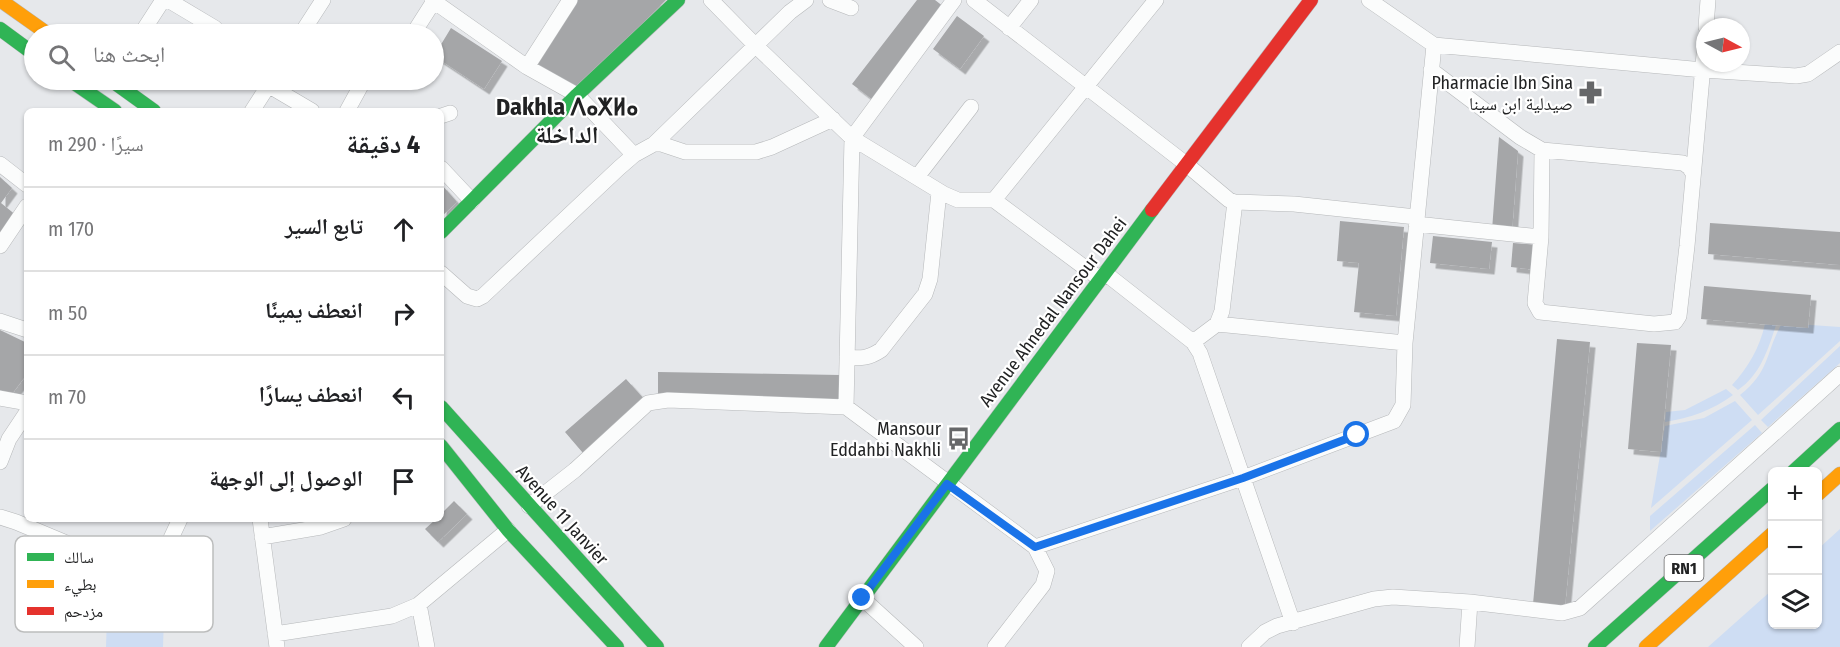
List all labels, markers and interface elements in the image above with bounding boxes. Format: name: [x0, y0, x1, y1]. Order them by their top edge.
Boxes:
north arrow: [1696, 18, 1750, 72]
search box: [24, 24, 444, 90]
icon: search: [45, 41, 78, 74]
text: ابحث هنا: [93, 41, 165, 68]
place label: Pharmacie Ibn Sina صيدلية ابن سينا: [1432, 72, 1573, 115]
pharmacy icon: Pharmacie Ibn Sina صيدلية ابن سينا: [1578, 80, 1604, 106]
district label: Dakhla ⴷⴰⵅⵍⴰ الداخلة: [496, 93, 638, 149]
text: 4 دقيقة: [347, 129, 420, 160]
text: سيرًا · 290 m: [48, 132, 144, 156]
text: تابع السير: [285, 213, 363, 240]
icon: ahead: [387, 213, 420, 246]
street label: Avenue Ahnedal Nansour Dahei: [975, 213, 1131, 411]
text: 170 m: [48, 217, 94, 241]
text: انعطف يمينًا: [265, 297, 363, 324]
icon: right: [387, 297, 420, 330]
text: 50 m: [48, 301, 88, 325]
text: انعطف يسارًا: [259, 381, 363, 408]
icon: left: [387, 381, 420, 414]
text: 70 m: [48, 385, 86, 409]
place label: Mansour Eddahbi Nakhli: [830, 418, 942, 461]
route start: [1343, 421, 1369, 447]
bus stop icon: Mansour Eddahbi Nakhli: [946, 426, 972, 452]
street label: Avenue 11 Janvier: [511, 460, 613, 570]
text: الوصول إلى الوجهة: [209, 465, 363, 492]
icon: arrive: [387, 465, 420, 498]
map controls: [1768, 467, 1822, 629]
button: +: [1768, 467, 1822, 521]
button: −: [1768, 521, 1822, 575]
legend: [15, 536, 213, 632]
text: سالك: [64, 548, 94, 567]
road number: RN1: [1664, 555, 1704, 581]
text: بطيء: [64, 575, 96, 597]
button: layers: [1768, 575, 1822, 629]
route end: [848, 584, 874, 610]
text: مزدحم: [64, 602, 103, 622]

